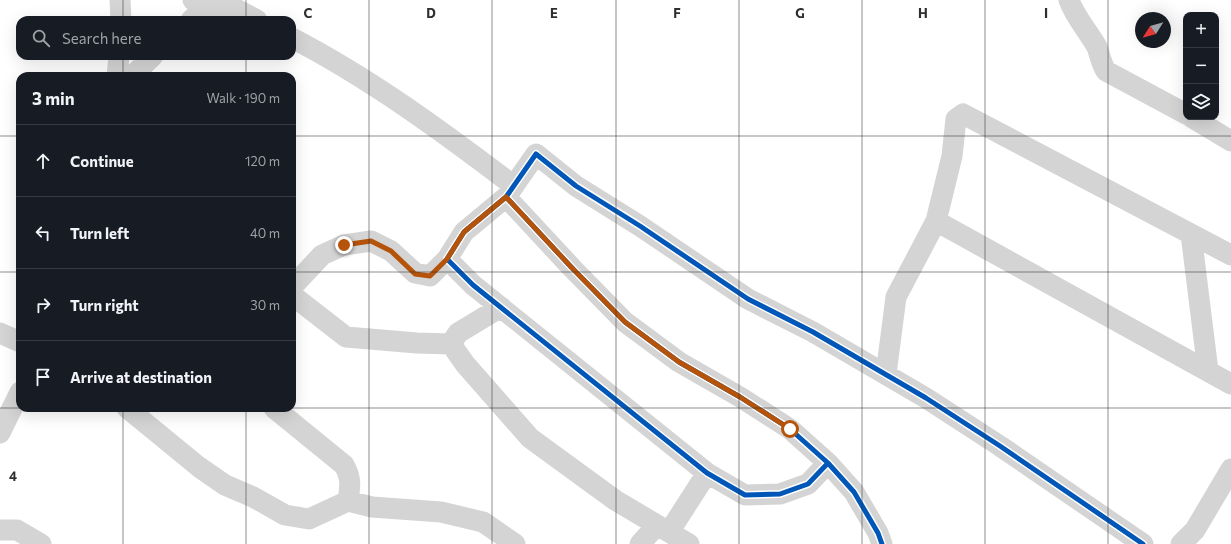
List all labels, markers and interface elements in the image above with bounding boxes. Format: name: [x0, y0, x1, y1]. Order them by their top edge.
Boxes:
text: C: [304, 5, 313, 21]
text: D: [426, 5, 436, 21]
text: E: [550, 5, 558, 21]
text: F: [673, 5, 681, 21]
text: G: [795, 5, 805, 21]
text: H: [918, 5, 928, 21]
text: I: [1044, 5, 1048, 21]
north arrow: [1135, 12, 1171, 48]
map controls: [1183, 12, 1219, 120]
button: +: [1183, 12, 1219, 48]
search box: [16, 16, 296, 60]
icon: search: [30, 27, 52, 49]
text: Search here: [62, 29, 141, 47]
button: −: [1183, 48, 1219, 84]
button: layers: [1183, 84, 1219, 120]
text: 3 min: [32, 88, 75, 109]
text: Walk · 190 m: [206, 90, 280, 106]
icon: ahead: [32, 150, 54, 172]
text: Continue: [70, 152, 134, 170]
text: 120 m: [245, 153, 280, 169]
icon: left: [32, 222, 54, 244]
text: Turn left: [70, 224, 129, 242]
text: 40 m: [250, 225, 280, 241]
route end: [335, 236, 353, 254]
icon: right: [32, 294, 54, 316]
text: Turn right: [70, 296, 139, 314]
text: 30 m: [250, 297, 280, 313]
icon: arrive: [32, 366, 54, 388]
text: Arrive at destination: [70, 368, 212, 386]
route start: [781, 420, 799, 438]
text: 4: [9, 468, 17, 484]

